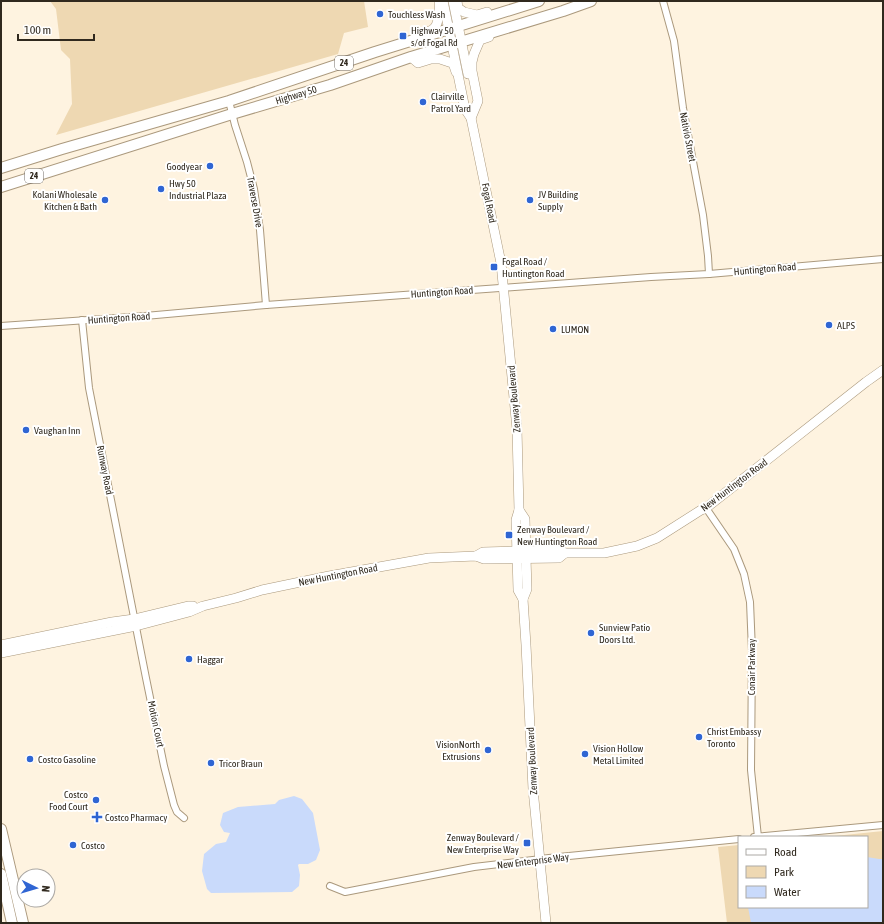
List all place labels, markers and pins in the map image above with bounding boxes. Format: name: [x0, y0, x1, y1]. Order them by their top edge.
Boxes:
marker: Touchless Wash: [375, 9, 385, 19]
place label: Touchless Wash: [388, 9, 446, 20]
place label: Highway 50 s/of Fogal Rd: [411, 25, 458, 48]
marker: Highway 50 s/of Fogal Rd: [398, 31, 408, 41]
place label: Clairville Patrol Yard: [431, 91, 471, 114]
marker: Clairville Patrol Yard: [418, 97, 428, 107]
place label: Goodyear: [166, 161, 203, 172]
marker: Goodyear: [205, 161, 215, 171]
place label: Hwy 50 Industrial Plaza: [169, 178, 227, 201]
marker: Hwy 50 Industrial Plaza: [156, 184, 166, 194]
place label: Kolani Wholesale Kitchen & Bath: [33, 189, 97, 212]
place label: JV Building Supply: [538, 189, 579, 212]
marker: Kolani Wholesale Kitchen & Bath: [100, 195, 110, 205]
marker: JV Building Supply: [525, 195, 535, 205]
place label: Fogal Road / Huntington Road: [502, 256, 565, 279]
marker: Fogal Road / Huntington Road: [489, 262, 499, 272]
marker: ALPS: [824, 320, 834, 330]
place label: ALPS: [837, 320, 855, 331]
marker: LUMON: [548, 324, 558, 334]
place label: LUMON: [561, 324, 589, 335]
marker: Vaughan Inn: [21, 425, 31, 435]
place label: Vaughan Inn: [34, 425, 80, 436]
place label: Zenway Boulevard / New Huntington Road: [517, 524, 598, 547]
marker: Zenway Boulevard / New Huntington Road: [504, 530, 514, 540]
place label: Sunview Patio Doors Ltd.: [599, 622, 651, 645]
marker: Sunview Patio Doors Ltd.: [586, 628, 596, 638]
marker: Haggar: [184, 654, 194, 664]
place label: Haggar: [197, 654, 224, 665]
place label: Christ Embassy Toronto: [707, 726, 761, 749]
marker: Christ Embassy Toronto: [694, 732, 704, 742]
place label: VisionNorth Extrusions: [436, 739, 480, 762]
place label: Vision Hollow Metal Limited: [593, 743, 644, 766]
marker: VisionNorth Extrusions: [483, 745, 493, 755]
marker: Vision Hollow Metal Limited: [580, 749, 590, 759]
marker: Costco Gasoline: [25, 754, 35, 764]
place label: Costco Gasoline: [38, 754, 96, 765]
marker: Tricor Braun: [206, 758, 216, 768]
place label: Tricor Braun: [219, 758, 263, 769]
place label: Costco Food Court: [49, 789, 88, 812]
marker: Costco Food Court: [91, 795, 101, 805]
marker: Costco Pharmacy: [92, 812, 102, 822]
place label: Costco Pharmacy: [105, 812, 167, 823]
place label: Zenway Boulevard / New Enterprise Way: [447, 832, 520, 855]
marker: Zenway Boulevard / New Enterprise Way: [522, 838, 532, 848]
marker: Costco: [68, 840, 78, 850]
place label: Costco: [81, 840, 105, 851]

